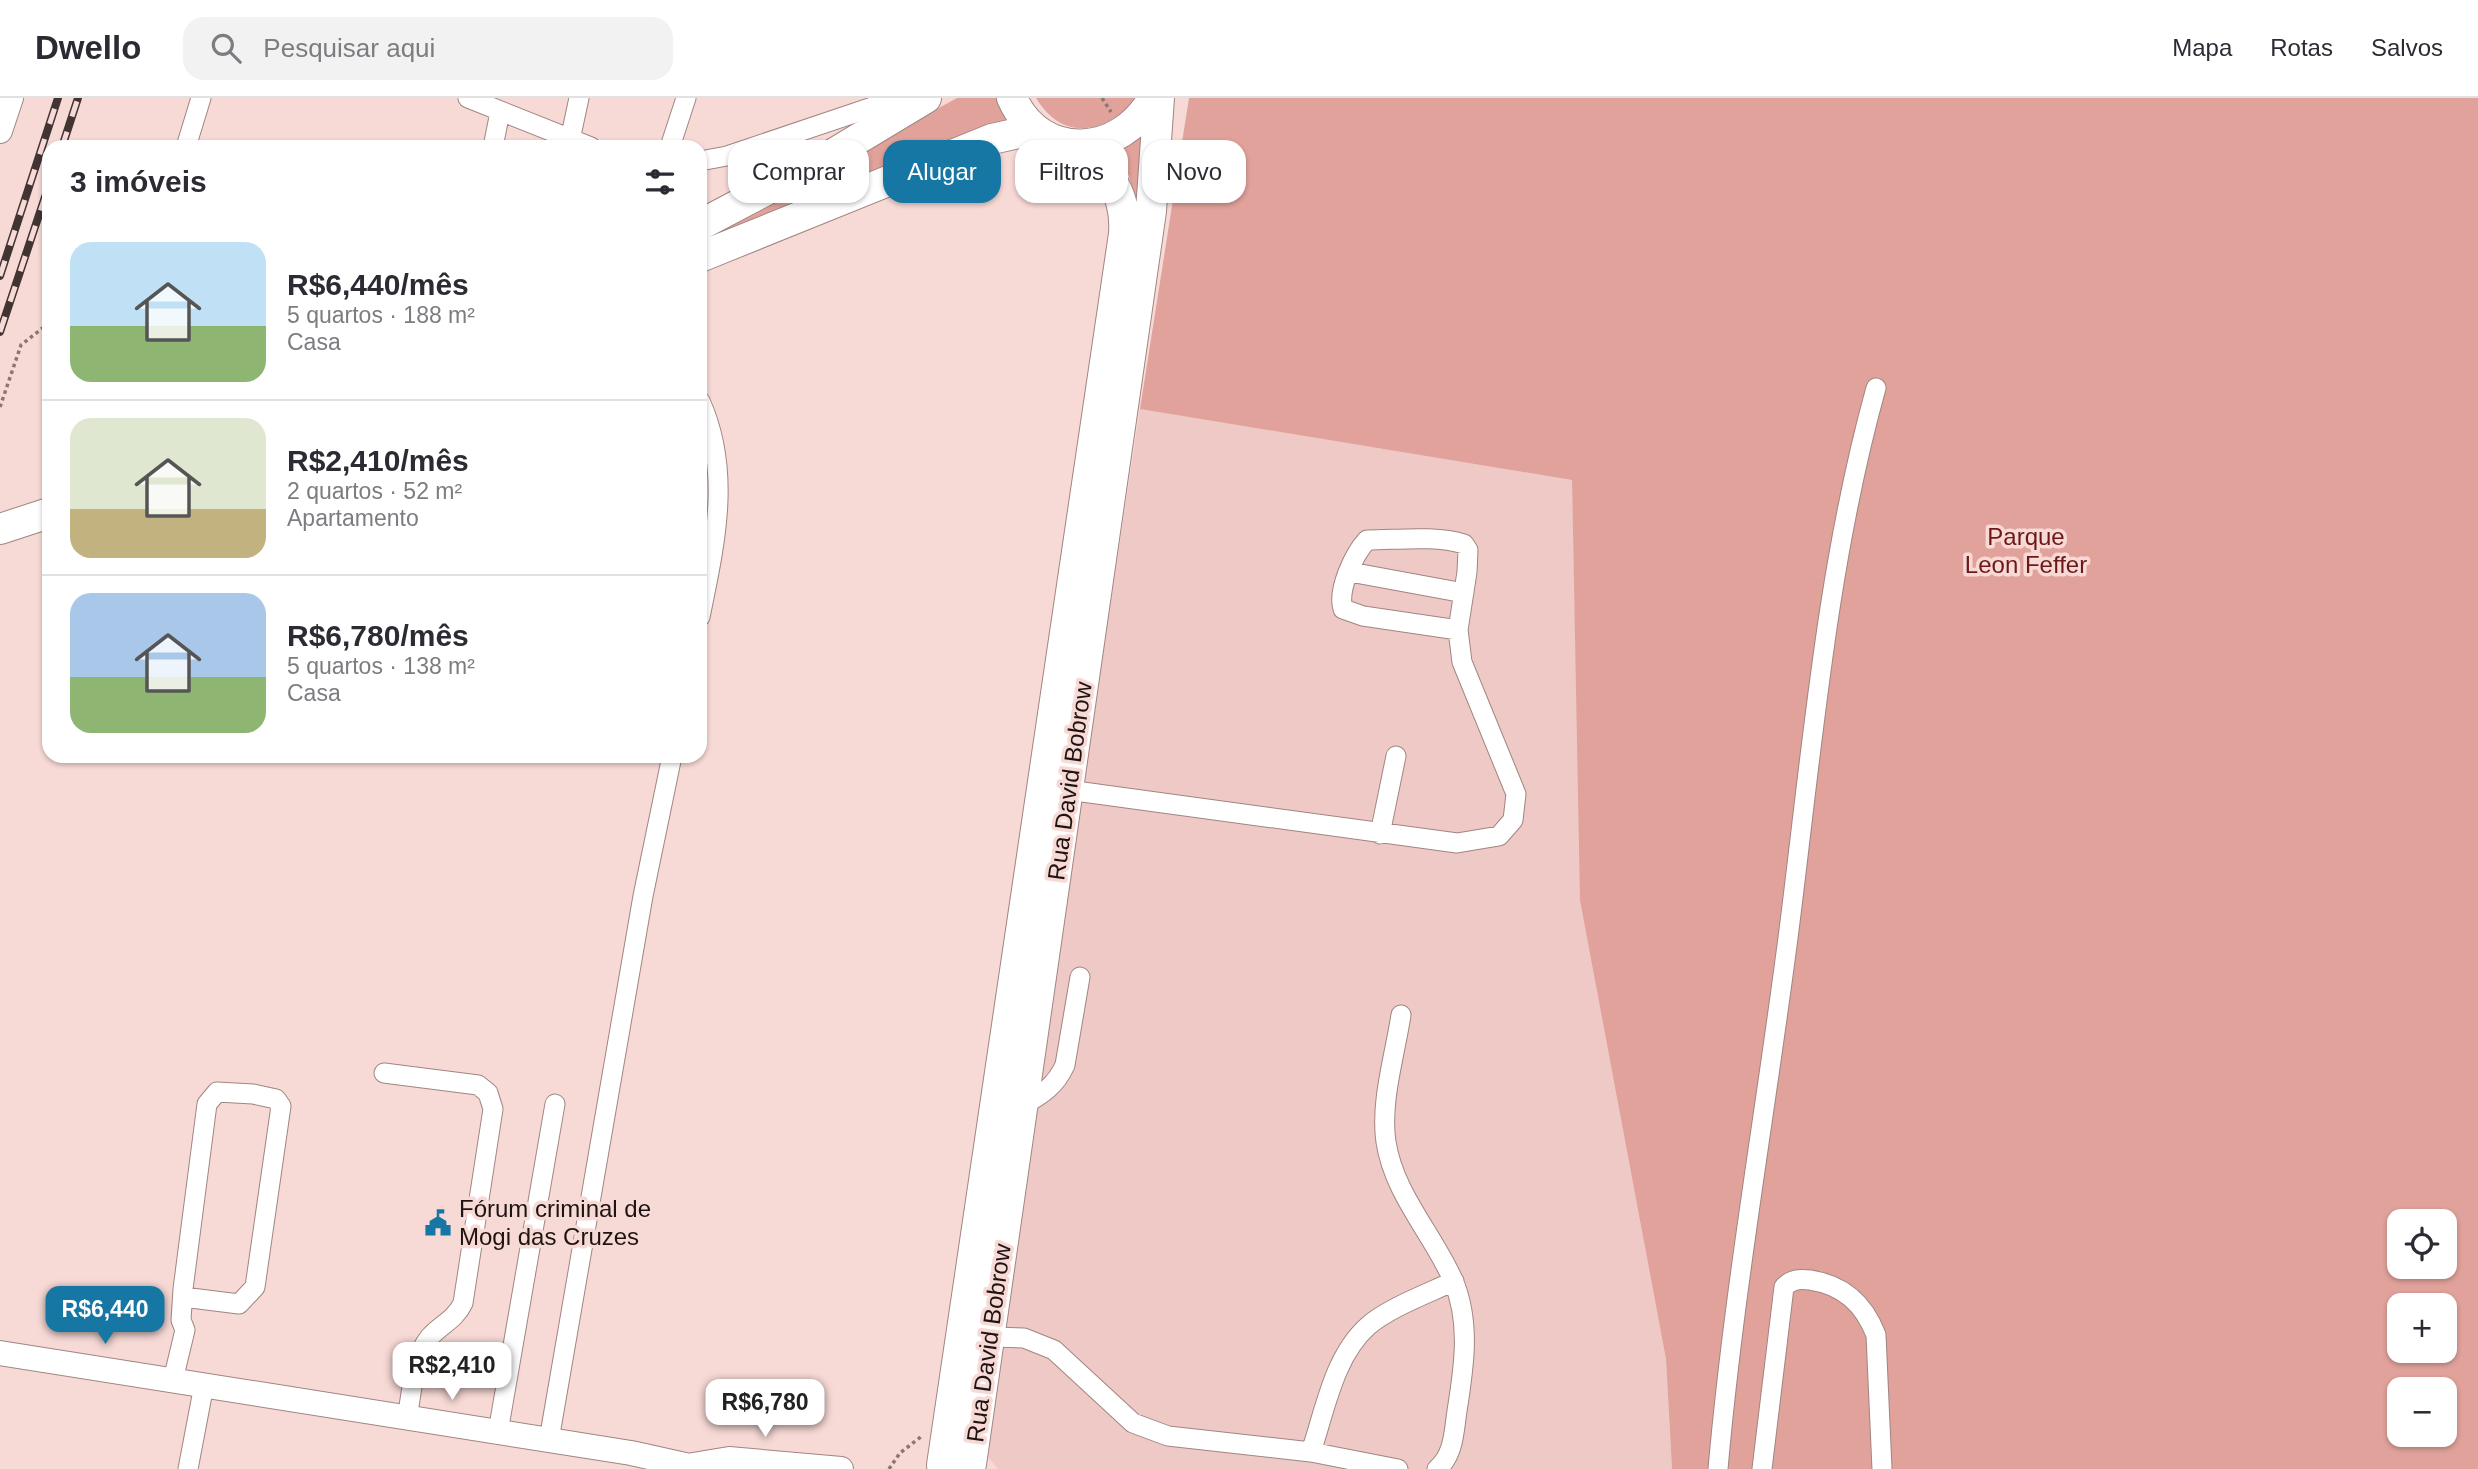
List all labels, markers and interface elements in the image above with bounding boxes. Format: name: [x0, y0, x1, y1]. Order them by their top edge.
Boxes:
search box: [183, 17, 673, 80]
text: Dwello: [35, 29, 141, 66]
icon: search: [207, 29, 245, 67]
text: Pesquisar aqui: [263, 33, 435, 63]
text: Mapa: [2172, 34, 2232, 61]
text: Rotas: [2270, 34, 2333, 61]
text: Salvos: [2371, 34, 2443, 61]
chip: Comprar: [728, 140, 869, 203]
chip: Alugar: [883, 140, 1001, 203]
chip: Filtros: [1015, 140, 1128, 203]
chip: Novo: [1142, 140, 1246, 203]
icon: filters: [641, 163, 679, 201]
text: 3 imóveis: [70, 165, 207, 198]
text: R$6,440/mês: [287, 268, 469, 301]
icon: home: [126, 270, 210, 354]
text: 5 quartos · 188 m²: [287, 302, 475, 328]
text: Casa: [287, 329, 341, 355]
text: R$2,410/mês: [287, 444, 469, 477]
icon: home: [126, 446, 210, 530]
text: 2 quartos · 52 m²: [287, 478, 462, 504]
text: Apartamento: [287, 505, 419, 531]
park label: Parque Leon Feffer: [1965, 523, 2087, 578]
text: R$6,780/mês: [287, 619, 469, 652]
icon: home: [126, 621, 210, 705]
text: 5 quartos · 138 m²: [287, 653, 475, 679]
street label: Rua David Bobrow: [1042, 679, 1097, 882]
text: Casa: [287, 680, 341, 706]
place label: Fórum criminal de Mogi das Cruzes: [459, 1195, 651, 1250]
public building icon: Fórum criminal de Mogi das Cruzes: [423, 1208, 453, 1238]
map controls: [2387, 1209, 2457, 1447]
button: locate: [2387, 1209, 2457, 1279]
street label: Rua David Bobrow: [961, 1241, 1016, 1444]
pin: R$6,440: [40, 1286, 170, 1346]
button: +: [2387, 1293, 2457, 1363]
text: R$6,440: [62, 1296, 148, 1322]
pin: R$2,410: [387, 1342, 517, 1402]
text: R$2,410: [409, 1352, 495, 1378]
button: −: [2387, 1377, 2457, 1447]
pin: R$6,780: [700, 1380, 830, 1439]
text: R$6,780: [722, 1389, 808, 1415]

